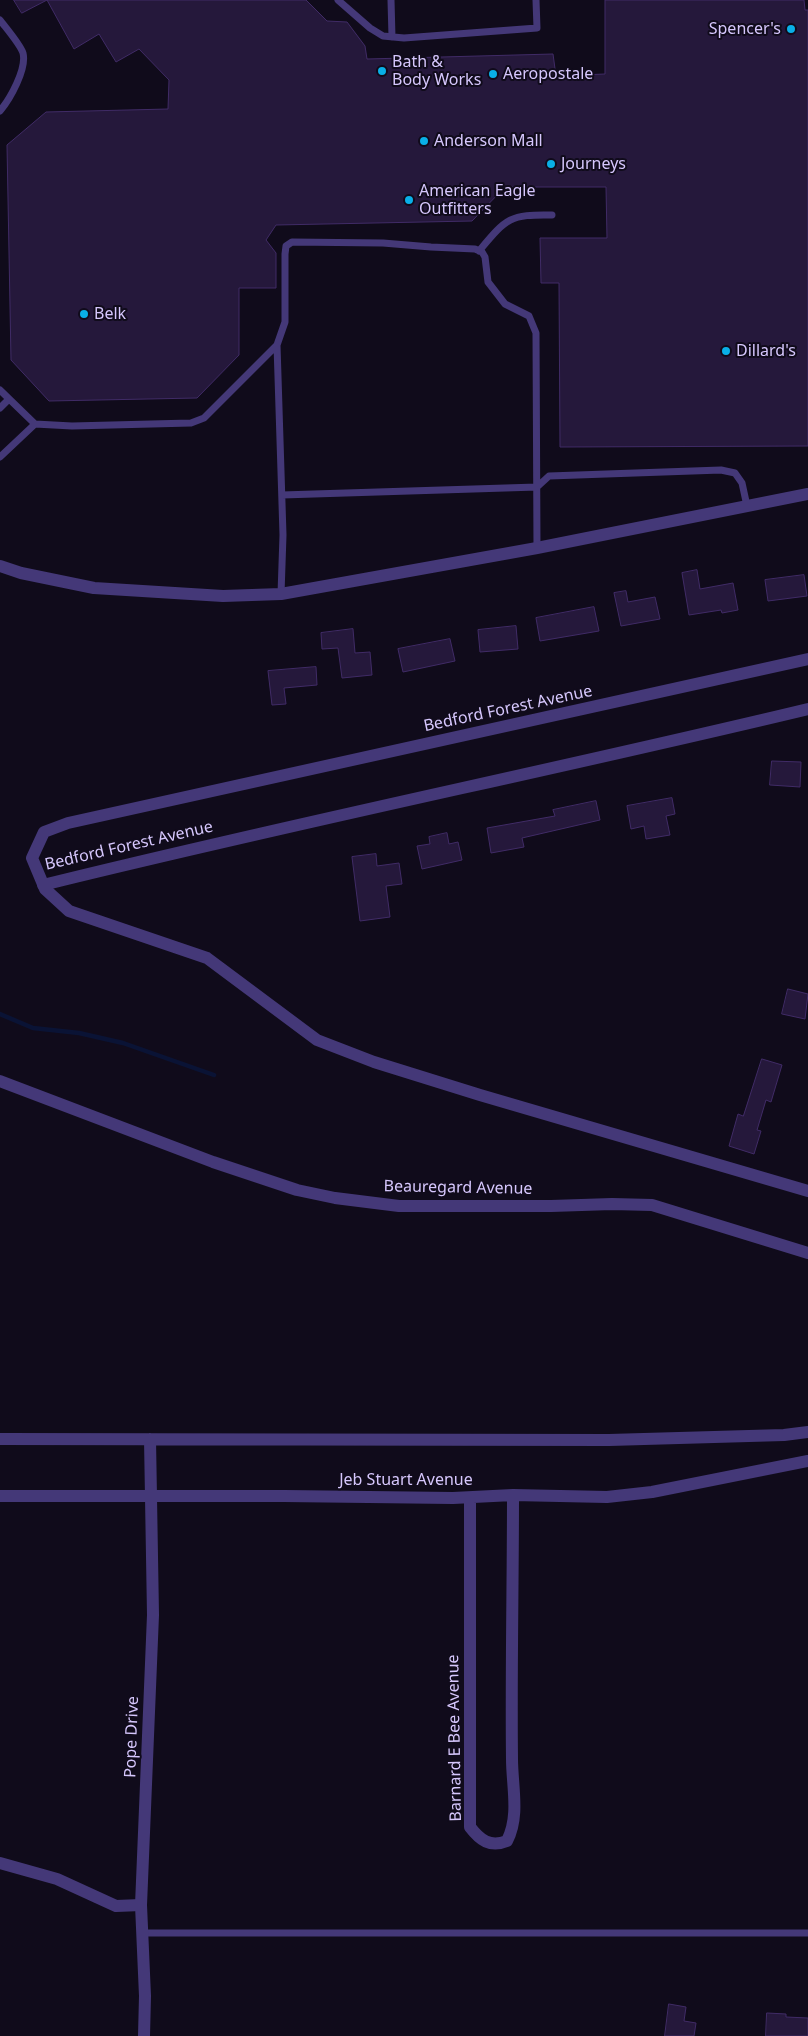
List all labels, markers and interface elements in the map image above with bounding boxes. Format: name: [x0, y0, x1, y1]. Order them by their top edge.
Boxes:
place label: Spencer's: [709, 19, 781, 39]
marker: Spencer's: [785, 23, 797, 35]
place label: Bath & Body Works: [392, 52, 481, 90]
place label: Aeropostale: [503, 64, 593, 84]
marker: Bath & Body Works: [376, 65, 388, 77]
marker: Aeropostale: [487, 68, 499, 80]
place label: Anderson Mall: [434, 131, 543, 151]
marker: Anderson Mall: [418, 135, 430, 147]
place label: Journeys: [561, 154, 626, 174]
marker: Journeys: [545, 158, 557, 170]
place label: American Eagle Outfitters: [419, 181, 536, 219]
marker: American Eagle Outfitters: [403, 194, 415, 206]
place label: Belk: [94, 304, 126, 324]
marker: Belk: [78, 308, 90, 320]
place label: Dillard's: [736, 341, 796, 361]
marker: Dillard's: [720, 345, 732, 357]
street label: Bedford Forest Avenue: [422, 682, 594, 736]
street label: Bedford Forest Avenue: [43, 817, 215, 875]
street label: Beauregard Avenue: [383, 1177, 533, 1199]
street label: Jeb Stuart Avenue: [339, 1470, 473, 1490]
street label: Barnard E Bee Avenue: [444, 1654, 466, 1822]
street label: Pope Drive: [121, 1696, 143, 1778]

